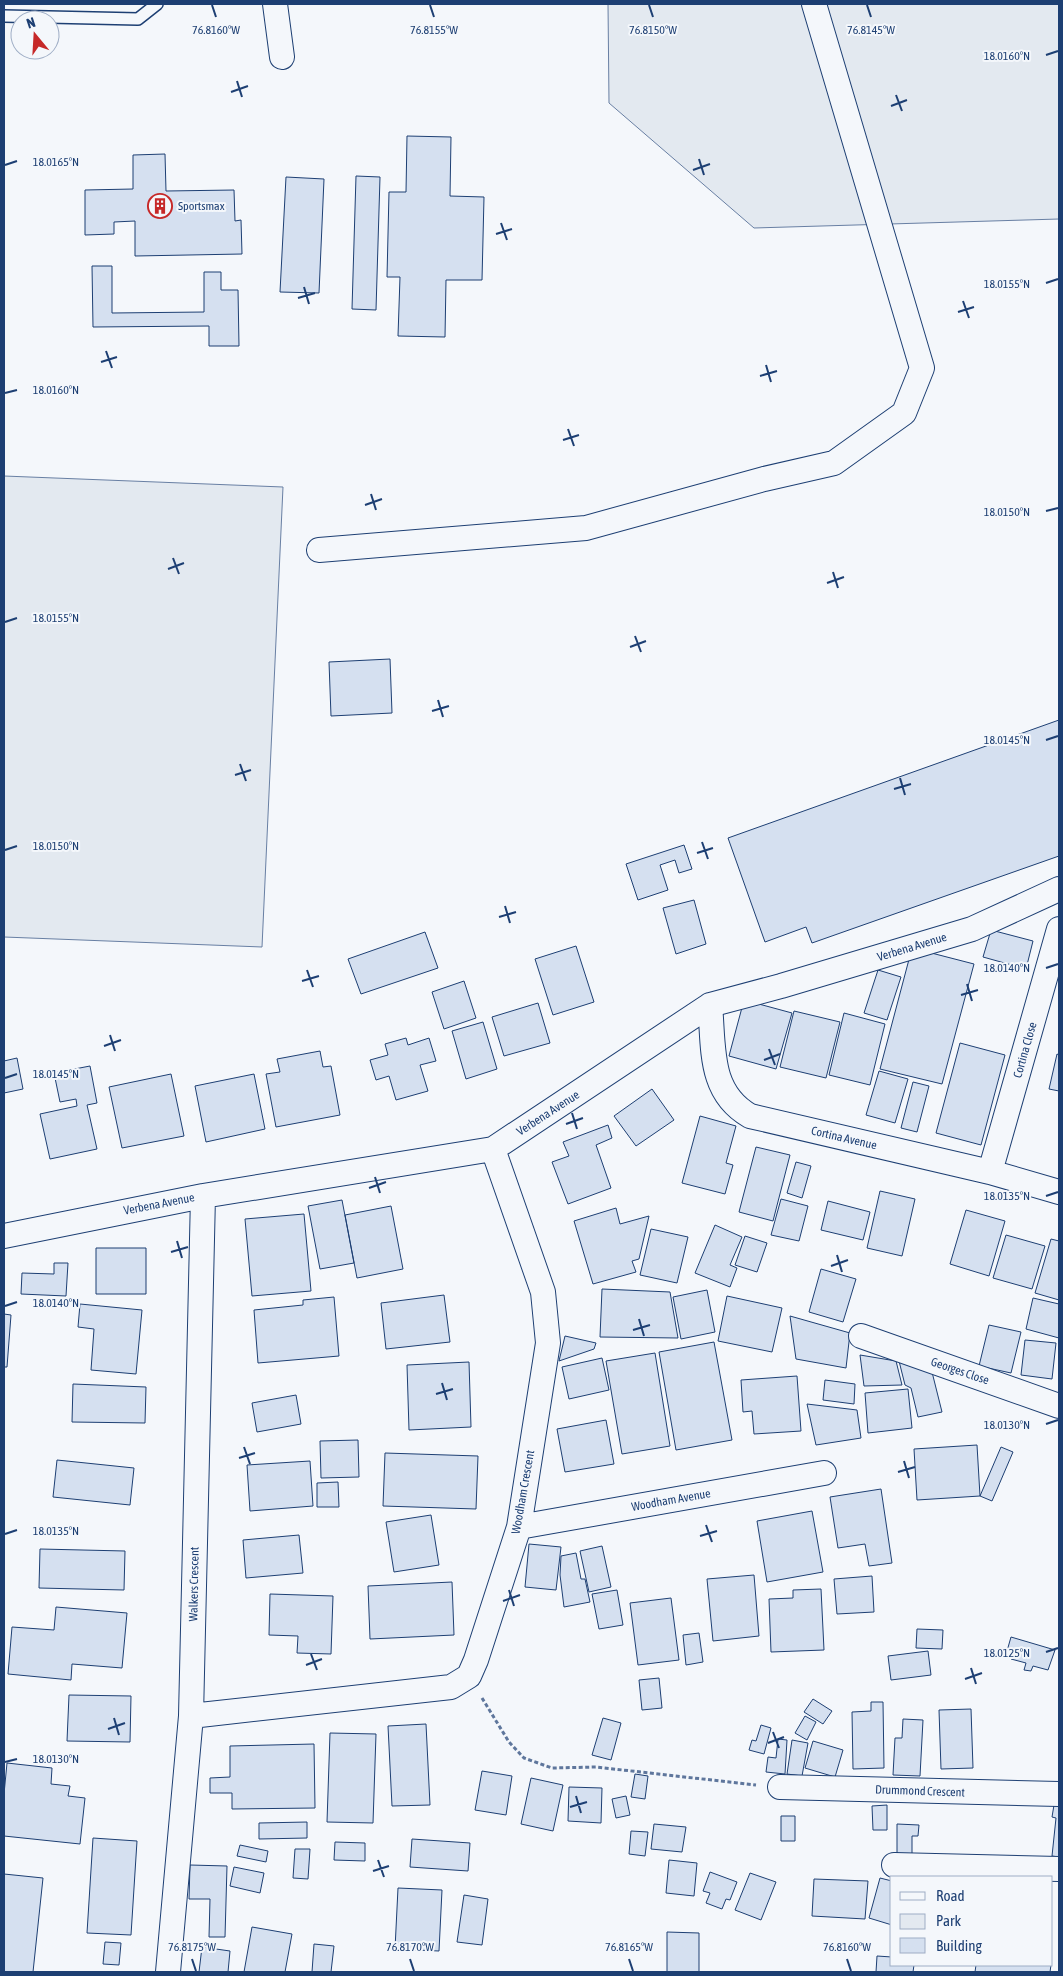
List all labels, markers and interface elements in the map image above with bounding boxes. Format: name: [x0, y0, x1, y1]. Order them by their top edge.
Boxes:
north arrow: [10, 10, 60, 60]
text: N: [25, 14, 37, 32]
text: 76.8160°W: [192, 23, 240, 37]
text: 76.8155°W: [410, 23, 458, 37]
text: 76.8150°W: [629, 23, 677, 37]
text: 76.8145°W: [847, 23, 895, 37]
text: 18.0160°N: [984, 49, 1030, 63]
text: 18.0165°N: [33, 155, 79, 169]
building icon: Sportsmax: [147, 193, 173, 219]
place label: Sportsmax: [178, 199, 225, 213]
text: 18.0155°N: [984, 277, 1030, 291]
text: 18.0160°N: [33, 383, 79, 397]
text: 18.0150°N: [984, 505, 1030, 519]
text: 18.0155°N: [33, 611, 79, 625]
text: 18.0145°N: [984, 733, 1030, 747]
text: 18.0150°N: [33, 839, 79, 853]
street label: Verbena Avenue: [876, 930, 948, 964]
text: 18.0140°N: [984, 961, 1030, 975]
street label: Cortina Close: [1010, 1020, 1040, 1080]
text: 18.0145°N: [33, 1067, 79, 1081]
street label: Verbena Avenue: [514, 1088, 582, 1138]
street label: Cortina Avenue: [810, 1124, 878, 1152]
text: 18.0135°N: [984, 1189, 1030, 1203]
street label: Verbena Avenue: [122, 1190, 196, 1218]
text: 18.0140°N: [33, 1296, 79, 1310]
street label: Georges Close: [929, 1355, 991, 1387]
text: 18.0130°N: [984, 1418, 1030, 1432]
street label: Woodham Crescent: [509, 1449, 537, 1535]
street label: Woodham Avenue: [630, 1486, 712, 1514]
text: 18.0135°N: [33, 1524, 79, 1538]
street label: Walkers Crescent: [186, 1546, 202, 1622]
text: 18.0125°N: [984, 1646, 1030, 1660]
text: 18.0130°N: [33, 1752, 79, 1766]
street label: Drummond Crescent: [875, 1782, 966, 1800]
legend: [890, 1876, 1053, 1966]
text: Road: [936, 1887, 965, 1904]
text: Park: [936, 1912, 961, 1929]
text: Building: [936, 1937, 982, 1954]
text: 76.8175°W: [168, 1940, 216, 1954]
text: 76.8170°W: [386, 1940, 434, 1954]
text: 76.8165°W: [605, 1940, 653, 1954]
text: 76.8160°W: [823, 1940, 871, 1954]

